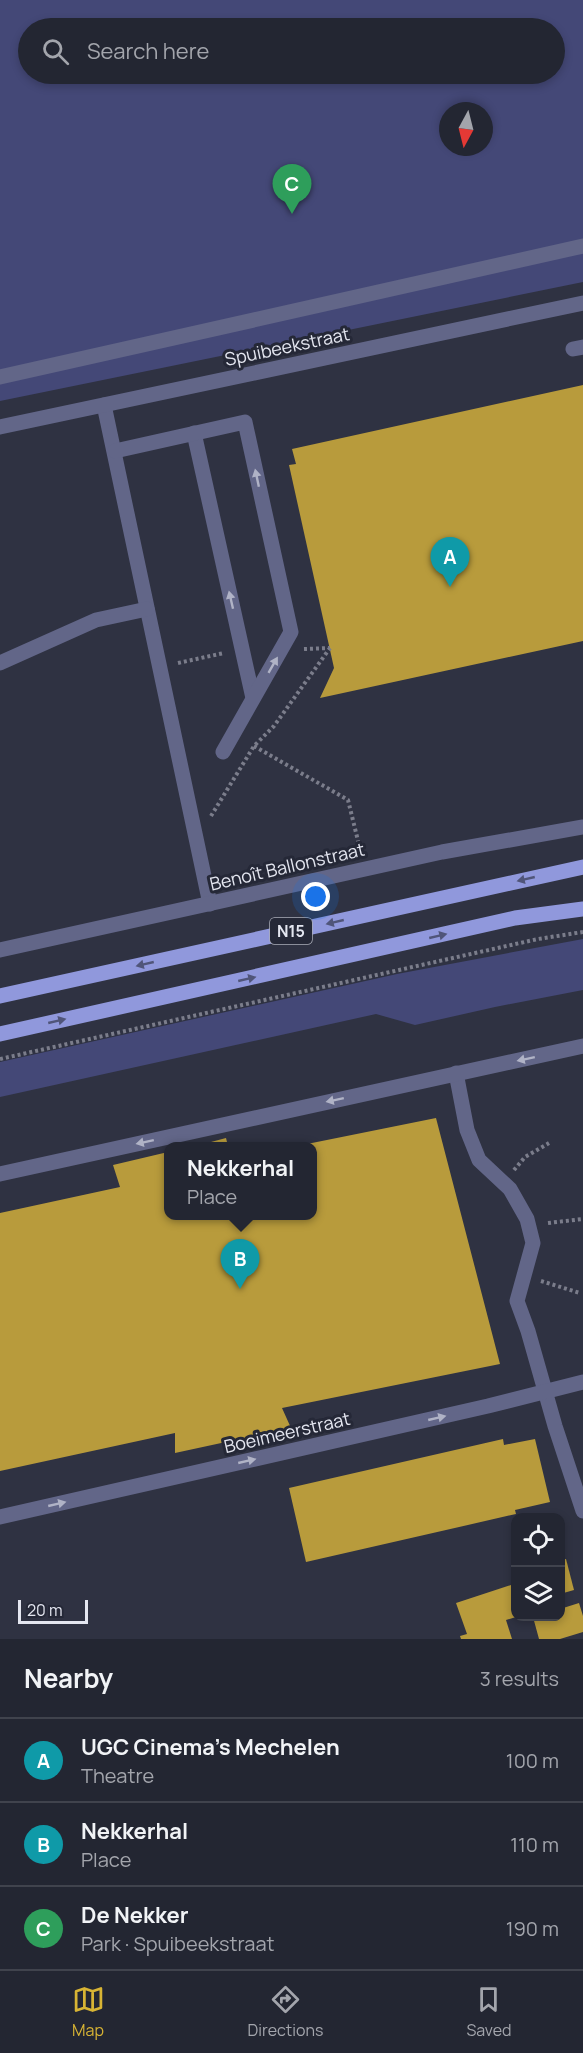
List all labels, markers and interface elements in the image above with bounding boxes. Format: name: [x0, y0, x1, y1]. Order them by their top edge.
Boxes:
search box: [18, 18, 565, 84]
icon: search: [39, 35, 72, 68]
text: Search here: [87, 36, 209, 66]
north arrow: [439, 102, 493, 156]
pin: C: [272, 164, 312, 214]
street label: Spuibeekstraat: [222, 321, 352, 371]
one-way arrow: [252, 468, 261, 487]
pin: A: [430, 538, 470, 587]
one-way arrow: [226, 591, 236, 610]
one-way arrow: [267, 656, 277, 673]
street label: Benoît Ballonstraat: [207, 836, 367, 896]
one-way arrow: [516, 875, 535, 884]
your location: [301, 882, 330, 911]
one-way arrow: [326, 917, 345, 927]
road number: N15: [270, 918, 312, 944]
one-way arrow: [428, 930, 447, 940]
one-way arrow: [135, 960, 154, 969]
one-way arrow: [238, 973, 257, 983]
one-way arrow: [48, 1016, 66, 1026]
one-way arrow: [517, 1054, 535, 1064]
one-way arrow: [325, 1096, 344, 1105]
one-way arrow: [135, 1138, 154, 1147]
popup: [164, 1142, 317, 1220]
text: Nekkerhal: [187, 1153, 294, 1183]
text: Place: [187, 1183, 237, 1210]
pin: B: [220, 1240, 260, 1289]
street label: Boeimeerstraat: [222, 1406, 352, 1458]
one-way arrow: [428, 1412, 447, 1422]
one-way arrow: [238, 1455, 256, 1465]
one-way arrow: [48, 1498, 66, 1508]
map controls: [511, 1513, 565, 1621]
button: locate: [511, 1513, 565, 1567]
button: layers: [511, 1567, 565, 1621]
scale bar: [18, 1597, 88, 1624]
text: 20 m: [27, 1599, 63, 1621]
text: Nearby: [24, 1660, 113, 1696]
text: 3 results: [480, 1665, 559, 1692]
text: UGC Cinema's Mechelen: [81, 1732, 340, 1762]
text: A: [37, 1747, 50, 1774]
text: 100 m: [506, 1747, 559, 1774]
text: Theatre: [81, 1762, 154, 1789]
text: Nekkerhal: [81, 1816, 188, 1846]
text: B: [37, 1831, 50, 1858]
text: 110 m: [510, 1831, 559, 1858]
text: Place: [81, 1846, 131, 1873]
text: De Nekker: [81, 1900, 189, 1930]
text: C: [36, 1915, 51, 1942]
text: 190 m: [506, 1915, 559, 1942]
text: Park · Spuibeekstraat: [81, 1930, 275, 1957]
tab: Map: [72, 1983, 105, 2041]
tab: Directions: [248, 1983, 323, 2041]
tab: Saved: [466, 1983, 511, 2041]

